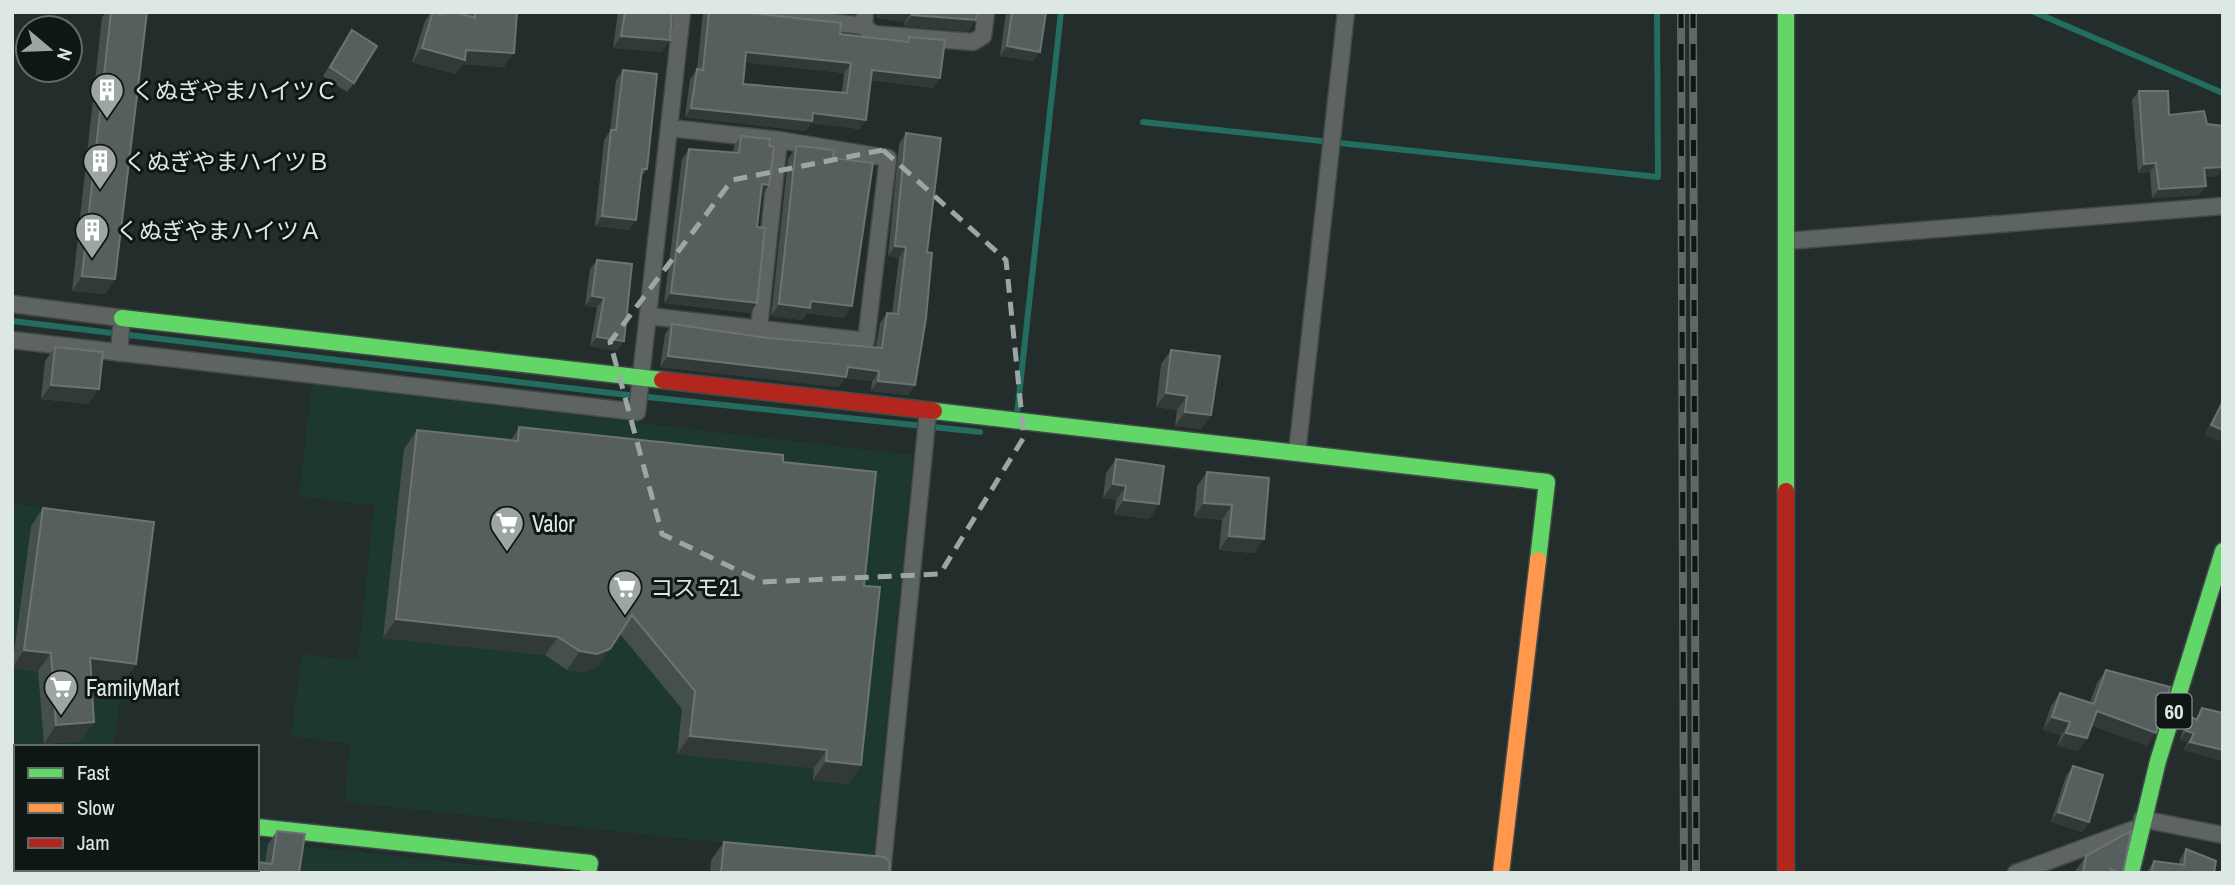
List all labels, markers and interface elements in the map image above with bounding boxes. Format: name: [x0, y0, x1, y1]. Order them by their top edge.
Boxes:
north arrow: [14, 14, 84, 84]
text: N: [51, 45, 79, 64]
building icon: くぬぎやまハイツＣ: [88, 71, 126, 120]
place label: くぬぎやまハイツＣ: [132, 75, 338, 106]
building icon: くぬぎやまハイツＢ: [81, 142, 119, 191]
place label: くぬぎやまハイツＢ: [124, 146, 330, 177]
building icon: くぬぎやまハイツＡ: [73, 211, 111, 260]
place label: くぬぎやまハイツＡ: [116, 215, 322, 246]
supermarket icon: Valor: [488, 504, 526, 553]
place label: Valor: [532, 508, 575, 539]
supermarket icon: コスモ21: [606, 568, 644, 617]
place label: コスモ21: [650, 572, 740, 603]
supermarket icon: FamilyMart: [42, 668, 80, 717]
place label: FamilyMart: [86, 672, 179, 703]
road number: 60: [2156, 694, 2192, 728]
legend: [14, 745, 259, 871]
text: Fast: [77, 758, 110, 787]
text: Slow: [77, 793, 115, 822]
text: Jam: [77, 828, 110, 857]

